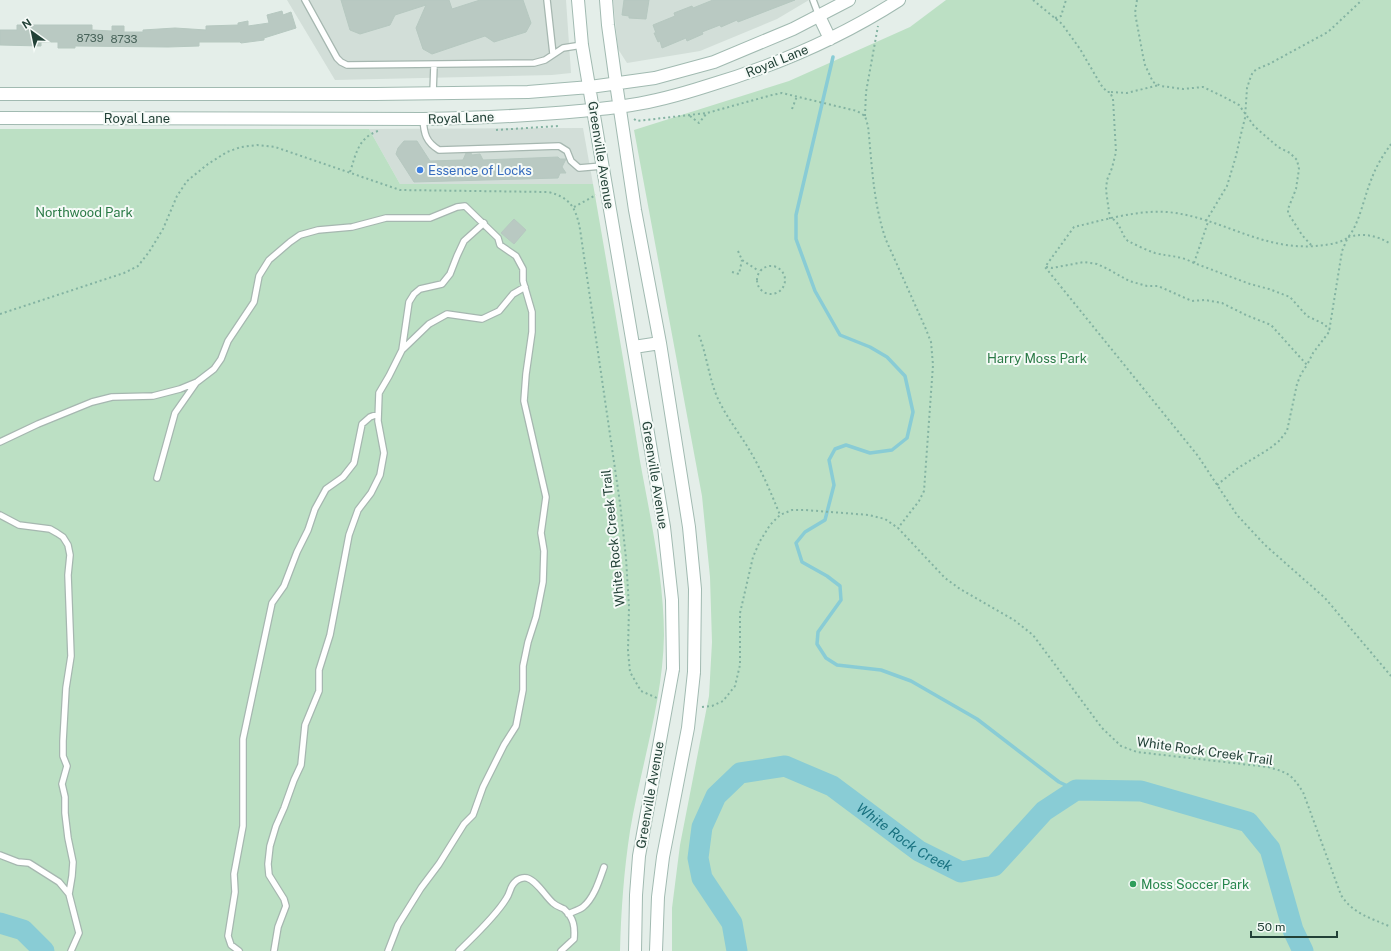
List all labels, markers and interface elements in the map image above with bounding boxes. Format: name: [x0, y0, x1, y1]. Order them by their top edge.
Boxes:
north arrow: [12, 12, 52, 52]
text: N: [20, 16, 33, 31]
house number: 8739: [76, 32, 104, 44]
house number: 8733: [110, 33, 138, 45]
street label: Royal Lane: [743, 42, 811, 80]
street label: Greenville Avenue: [585, 100, 617, 210]
street label: Royal Lane: [428, 109, 494, 127]
street label: Royal Lane: [104, 111, 170, 126]
place label: Essence of Locks: [428, 163, 532, 178]
marker: Essence of Locks: [415, 165, 425, 175]
park label: Northwood Park: [35, 205, 133, 220]
park label: Harry Moss Park: [987, 351, 1087, 366]
street label: Greenville Avenue: [639, 420, 671, 530]
street label: White Rock Creek Trail: [598, 469, 628, 607]
street label: White Rock Creek Trail: [1136, 734, 1274, 768]
street label: Greenville Avenue: [633, 740, 667, 850]
water label: White Rock Creek: [854, 799, 956, 875]
place label: Moss Soccer Park: [1141, 877, 1249, 892]
marker: Moss Soccer Park: [1128, 879, 1138, 889]
scale bar: [1251, 913, 1337, 939]
text: 50 m: [1257, 920, 1285, 934]

